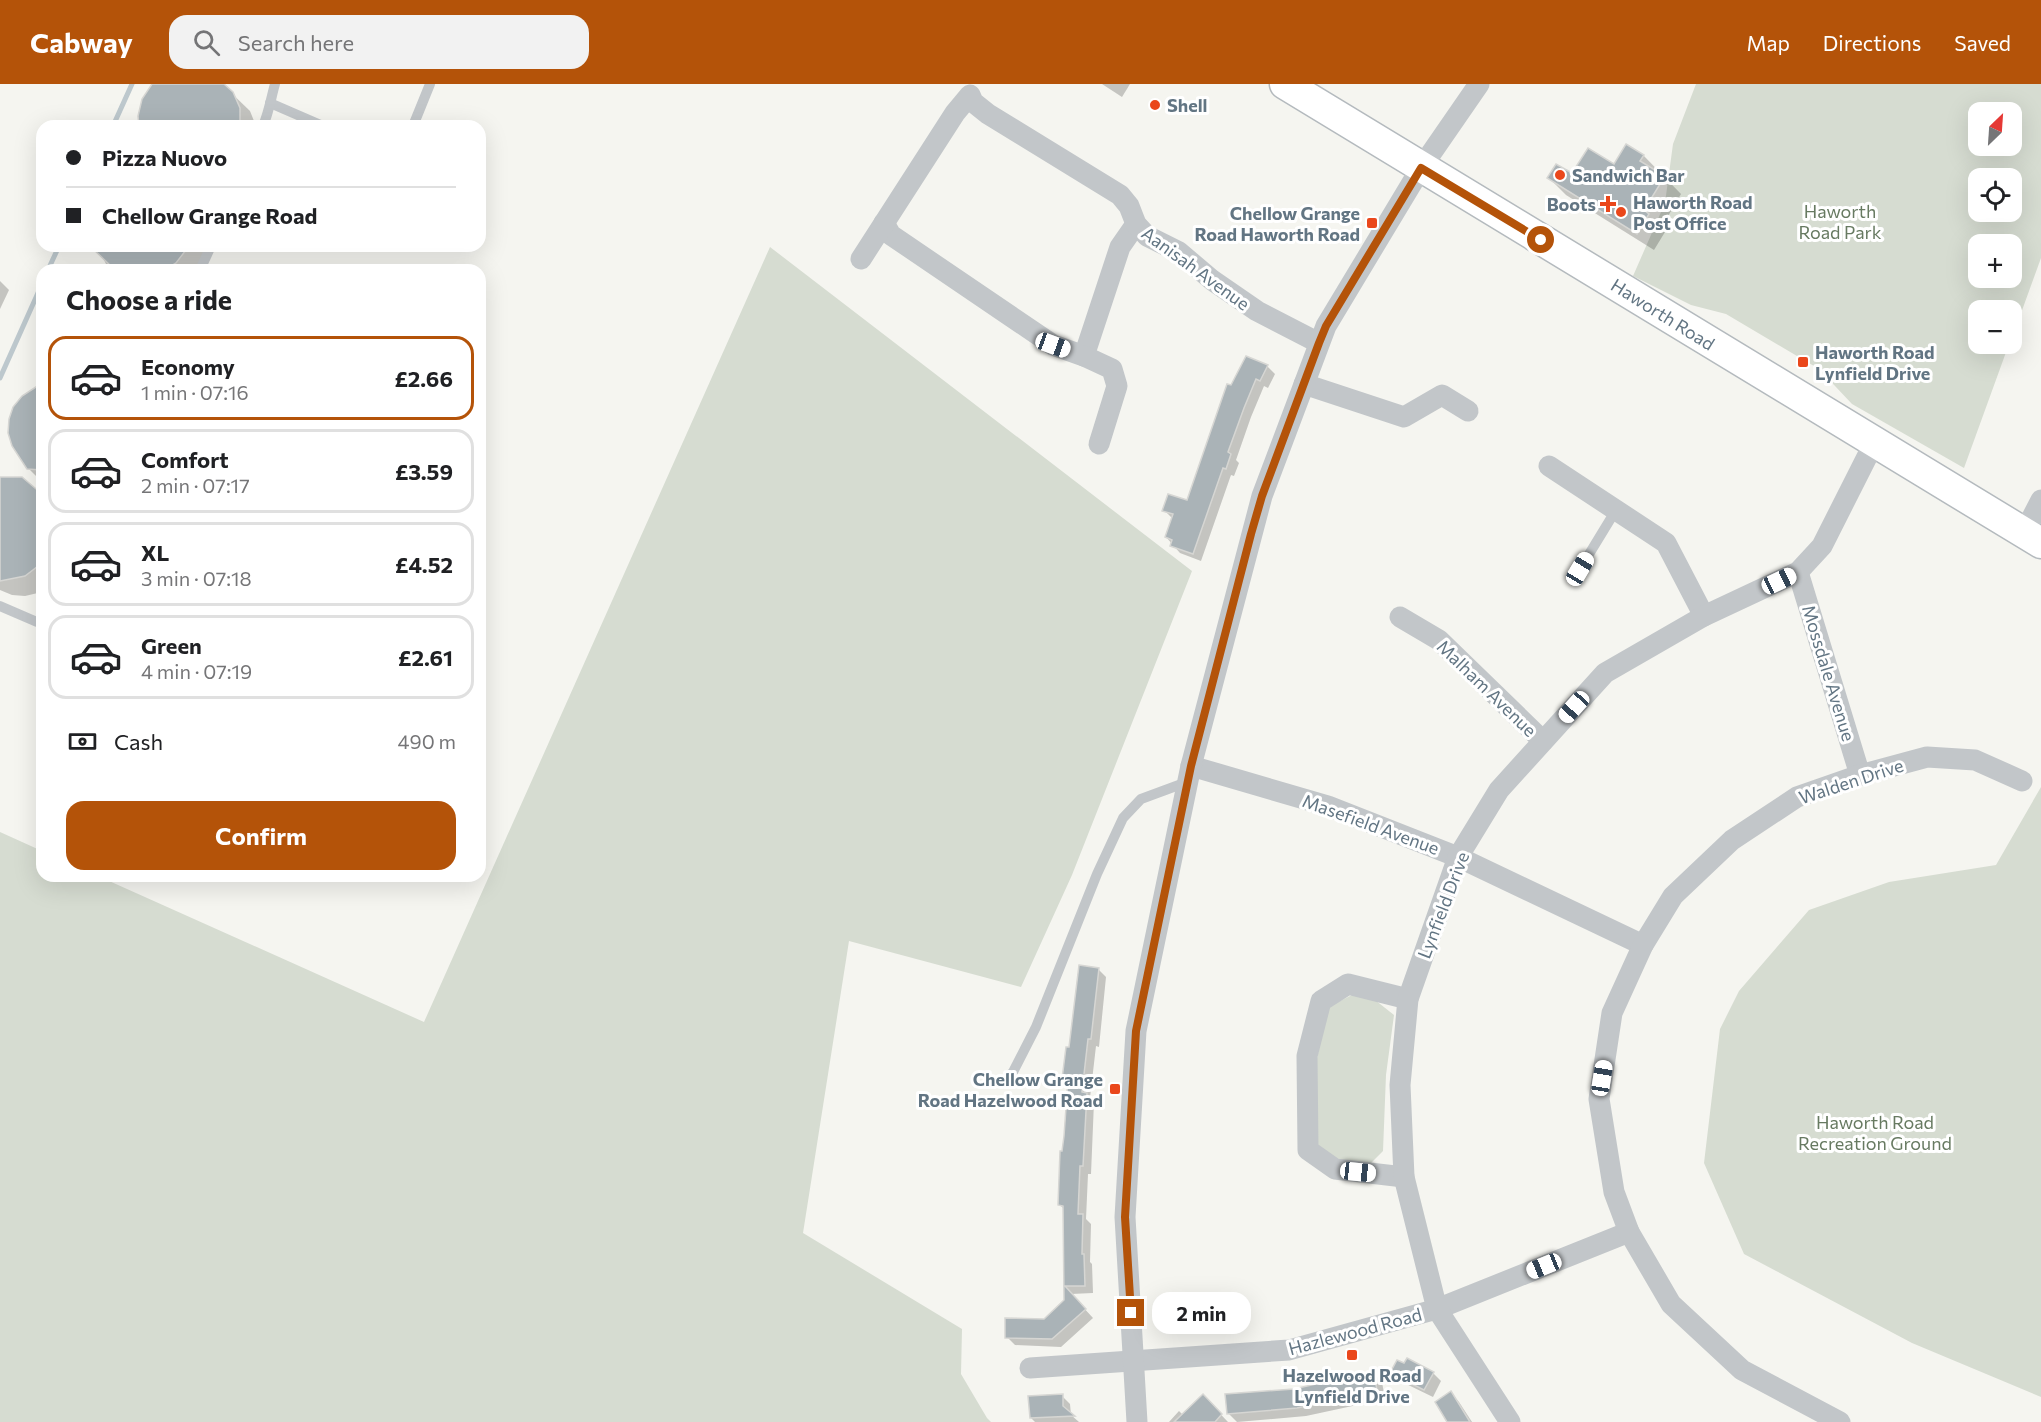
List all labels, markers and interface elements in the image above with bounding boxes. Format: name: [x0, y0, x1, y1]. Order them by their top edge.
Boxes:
search box: [169, 15, 589, 69]
text: Cabway: [30, 25, 133, 59]
icon: search: [190, 26, 223, 59]
text: Search here: [238, 29, 354, 56]
text: Map: [1747, 30, 1790, 55]
text: Directions: [1823, 30, 1921, 55]
text: Saved: [1954, 30, 2011, 55]
place label: Shell: [1167, 94, 1208, 116]
marker: Shell: [1148, 98, 1162, 112]
north arrow: [1968, 102, 2022, 156]
map controls: [1968, 102, 2022, 354]
text: Pizza Nuovo: [102, 144, 227, 171]
place label: Sandwich Bar: [1572, 164, 1685, 186]
marker: Sandwich Bar: [1553, 168, 1567, 182]
button: locate: [1968, 168, 2022, 222]
place label: Haworth Road Post Office: [1633, 191, 1753, 234]
place label: Boots: [1547, 193, 1596, 215]
marker: Boots: [1601, 197, 1615, 211]
park label: Haworth Road Park: [1798, 200, 1882, 243]
text: Chellow Grange Road: [102, 202, 317, 229]
place label: Chellow Grange Road Haworth Road: [1194, 202, 1360, 245]
marker: Haworth Road Post Office: [1614, 205, 1628, 219]
marker: Chellow Grange Road Haworth Road: [1365, 216, 1379, 230]
street label: Aanisah Avenue: [1138, 221, 1254, 315]
route start: [1527, 226, 1554, 253]
button: +: [1968, 234, 2022, 288]
street label: Haworth Road: [1607, 273, 1719, 355]
text: Choose a ride: [66, 283, 232, 316]
button: −: [1968, 300, 2022, 354]
car: [1033, 330, 1073, 360]
place label: Haworth Road Lynfield Drive: [1815, 341, 1935, 384]
icon: car: [69, 351, 123, 405]
text: Economy: [141, 353, 235, 380]
marker: Haworth Road Lynfield Drive: [1796, 355, 1810, 369]
text: £2.66: [394, 365, 453, 392]
text: 1 min · 07:16: [141, 380, 249, 404]
icon: car: [69, 444, 123, 498]
text: Comfort: [141, 446, 229, 473]
text: £3.59: [395, 458, 453, 485]
text: 2 min · 07:17: [141, 473, 250, 497]
icon: car: [69, 537, 123, 591]
text: XL: [141, 539, 169, 566]
car: [1563, 549, 1597, 589]
text: £4.52: [395, 551, 453, 578]
car: [1759, 565, 1799, 597]
text: 3 min · 07:18: [141, 566, 252, 590]
street label: Mossdale Avenue: [1798, 602, 1860, 744]
icon: car: [69, 630, 123, 684]
text: Green: [141, 632, 202, 659]
street label: Malham Avenue: [1433, 635, 1541, 741]
text: £2.61: [398, 644, 453, 671]
text: 4 min · 07:19: [141, 659, 252, 683]
car: [1555, 688, 1593, 726]
icon: cash: [66, 725, 99, 758]
text: Cash: [114, 728, 163, 755]
text: 490 m: [398, 729, 456, 753]
street label: Walden Drive: [1796, 754, 1906, 808]
street label: Masefield Avenue: [1300, 789, 1442, 859]
button: Confirm: [66, 801, 456, 870]
street label: Lynfield Drive: [1413, 849, 1473, 961]
car: [1590, 1059, 1614, 1097]
place label: Chellow Grange Road Hazelwood Road: [918, 1068, 1103, 1111]
marker: Chellow Grange Road Hazelwood Road: [1108, 1082, 1122, 1096]
park label: Haworth Road Recreation Ground: [1798, 1111, 1952, 1154]
car: [1339, 1161, 1377, 1183]
car: [1524, 1251, 1564, 1281]
callout: 2 min: [1152, 1292, 1251, 1334]
route end: [1117, 1299, 1144, 1326]
text: 2 min: [1177, 1301, 1226, 1325]
street label: Hazlewood Road: [1286, 1303, 1424, 1359]
marker: Hazelwood Road Lynfield Drive: [1345, 1348, 1359, 1362]
place label: Hazelwood Road Lynfield Drive: [1282, 1364, 1422, 1407]

